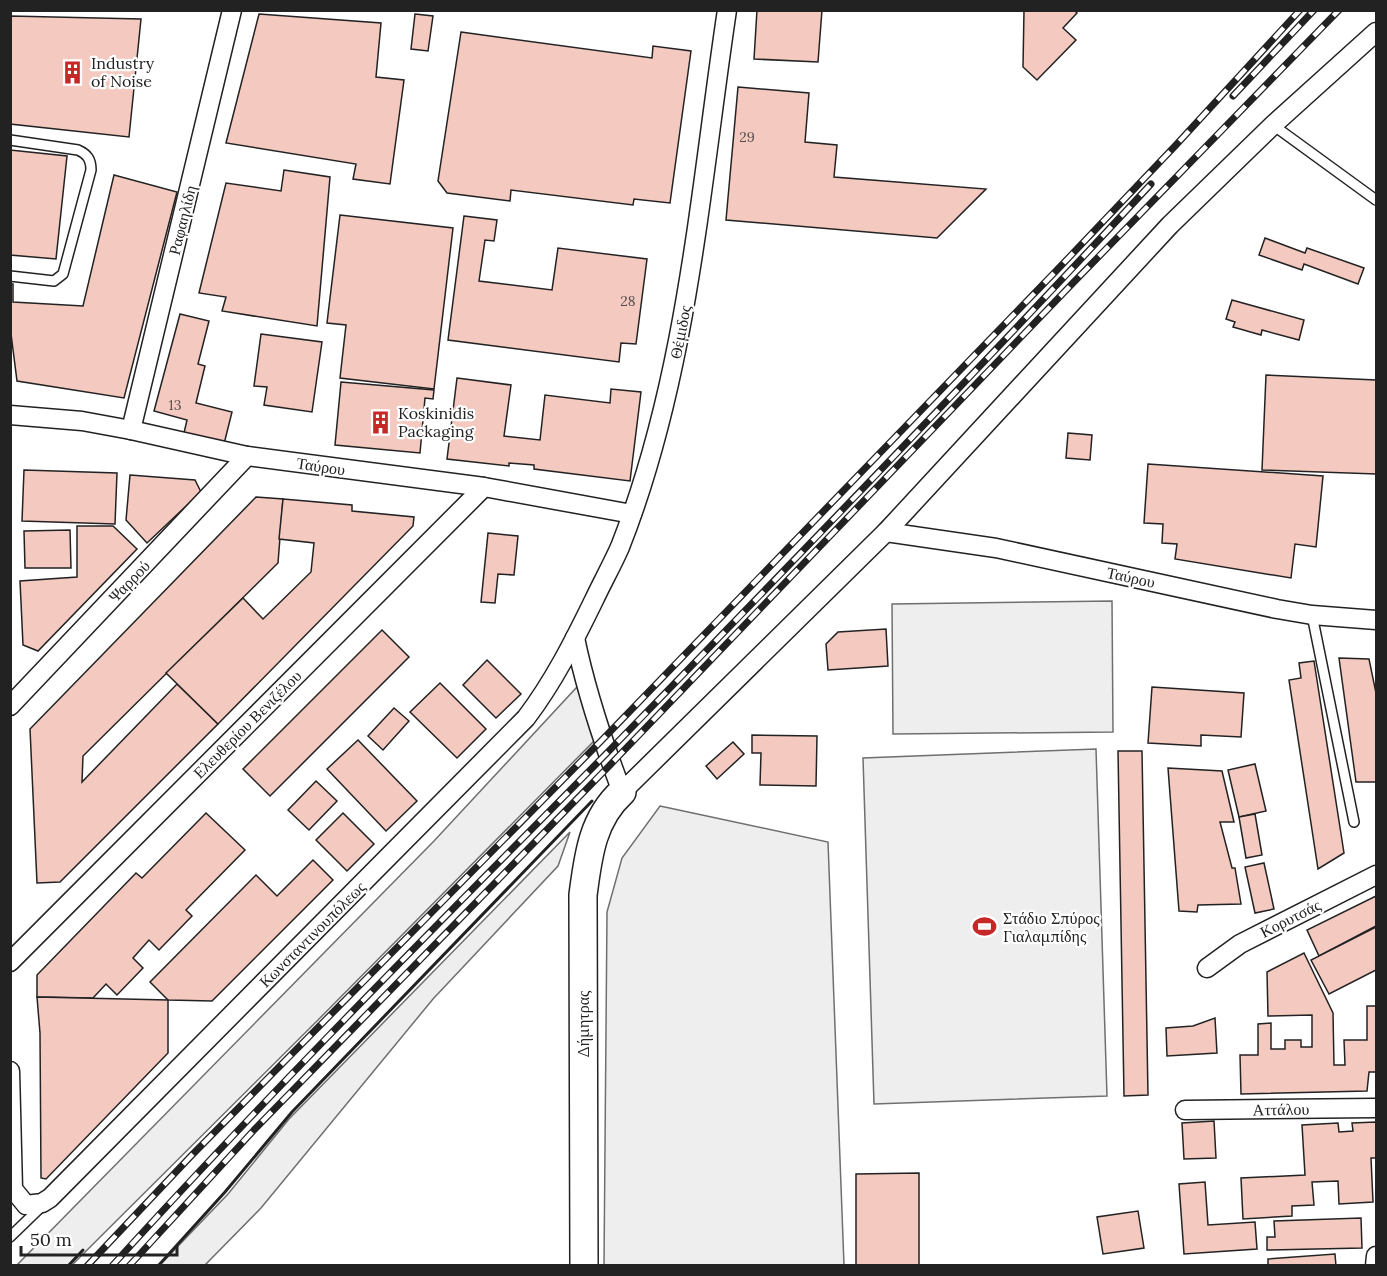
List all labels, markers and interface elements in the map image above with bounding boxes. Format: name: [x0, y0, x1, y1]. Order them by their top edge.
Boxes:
place label: Industry of Noise: [91, 53, 155, 91]
building icon: Industry of Noise: [60, 59, 86, 85]
house number: 29: [739, 128, 755, 146]
street label: Ραφαηλίδη: [164, 183, 200, 257]
house number: 28: [620, 292, 636, 310]
street label: Θέμιδος: [665, 303, 695, 361]
house number: 13: [169, 396, 182, 414]
place label: Koskinidis Packaging: [398, 403, 475, 441]
building icon: Koskinidis Packaging: [367, 409, 393, 435]
street label: Ταύρου: [295, 453, 347, 479]
street label: Ψαρρού: [104, 556, 154, 606]
street label: Ταύρου: [1105, 562, 1157, 592]
street label: Ελευθερίου Βενιζέλου: [189, 666, 305, 782]
street label: Κωνσταντινουπόλεως: [255, 876, 370, 991]
street label: Κορυτσάς: [1256, 894, 1324, 942]
place label: Στάδιο Σπύρος Γιαλαμπίδης: [1003, 908, 1100, 946]
sports icon: Στάδιο Σπύρος Γιαλαμπίδης: [972, 914, 998, 940]
street label: Δήμητρας: [573, 990, 593, 1057]
street label: Αττάλου: [1253, 1099, 1309, 1119]
scale bar: [21, 1219, 177, 1257]
text: 50 m: [30, 1228, 72, 1251]

